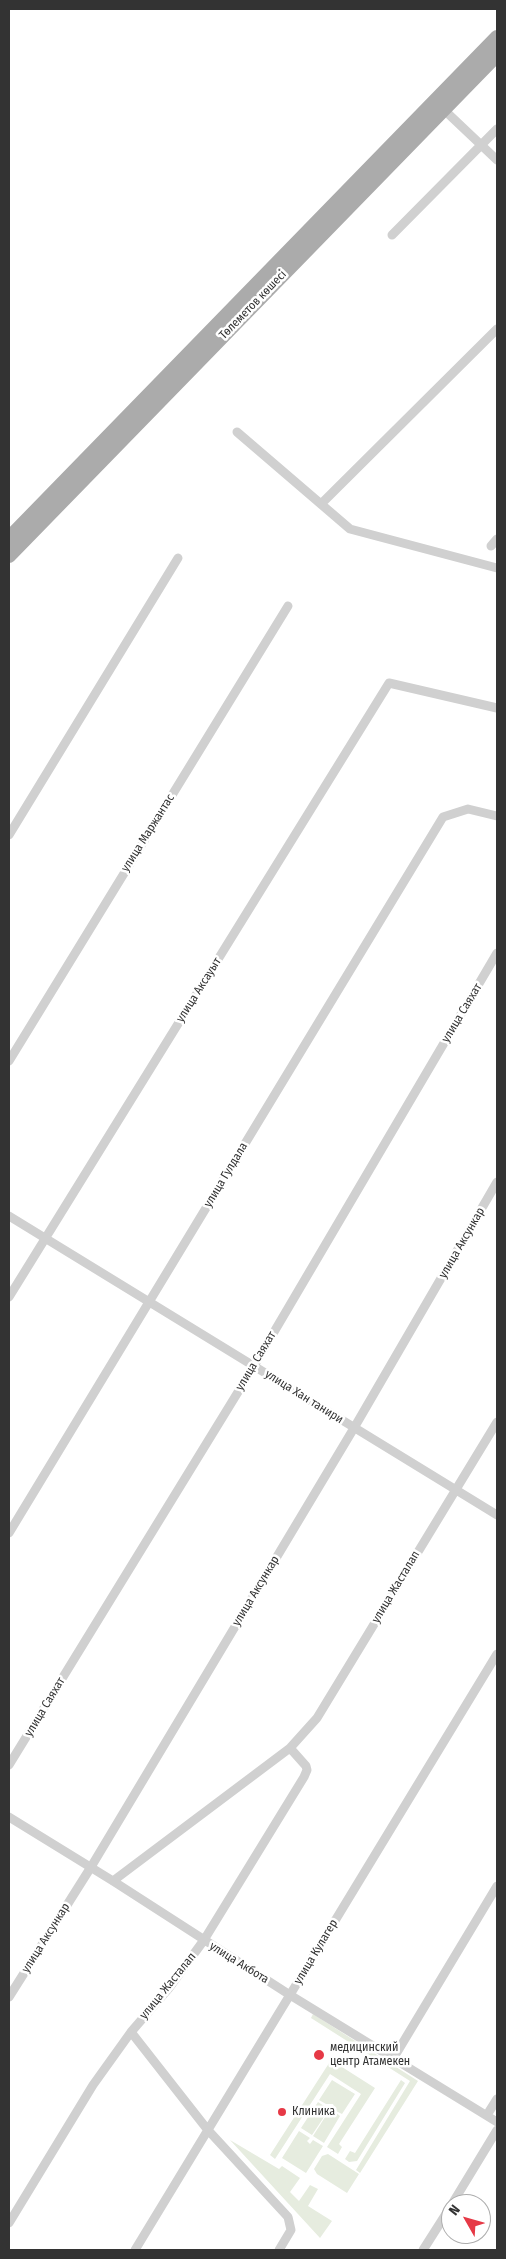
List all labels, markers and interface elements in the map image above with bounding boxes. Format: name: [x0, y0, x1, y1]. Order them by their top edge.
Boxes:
street label: Төлеметов көшесі: [216, 267, 290, 343]
street label: улица Маржантас: [118, 792, 178, 874]
street label: улица Аксауыт: [173, 955, 225, 1025]
street label: улица Саяхат: [439, 981, 485, 1045]
street label: улица Гулдала: [201, 1140, 251, 1210]
street label: улица Аксункар: [436, 1205, 488, 1281]
street label: улица Саяхат: [233, 1329, 279, 1393]
street label: улица Хан танири: [262, 1367, 346, 1427]
street label: улица Жасталап: [369, 1548, 423, 1626]
street label: улица Аксункар: [229, 1553, 283, 1629]
street label: улица Саяхат: [22, 1675, 68, 1739]
street label: улица Аксункар: [19, 1901, 73, 1975]
street label: улица Кулагер: [291, 1917, 341, 1987]
street label: улица Акбота: [207, 1939, 271, 1987]
street label: улица Жасталап: [137, 1950, 199, 2022]
place label: медицинский центр Атамекен: [330, 2041, 410, 2069]
marker: медицинский центр Атамекен: [312, 2048, 326, 2062]
place label: Клиника: [292, 2105, 335, 2119]
marker: Клиника: [276, 2106, 288, 2118]
north arrow: [441, 2194, 491, 2244]
text: N: [445, 2202, 464, 2219]

